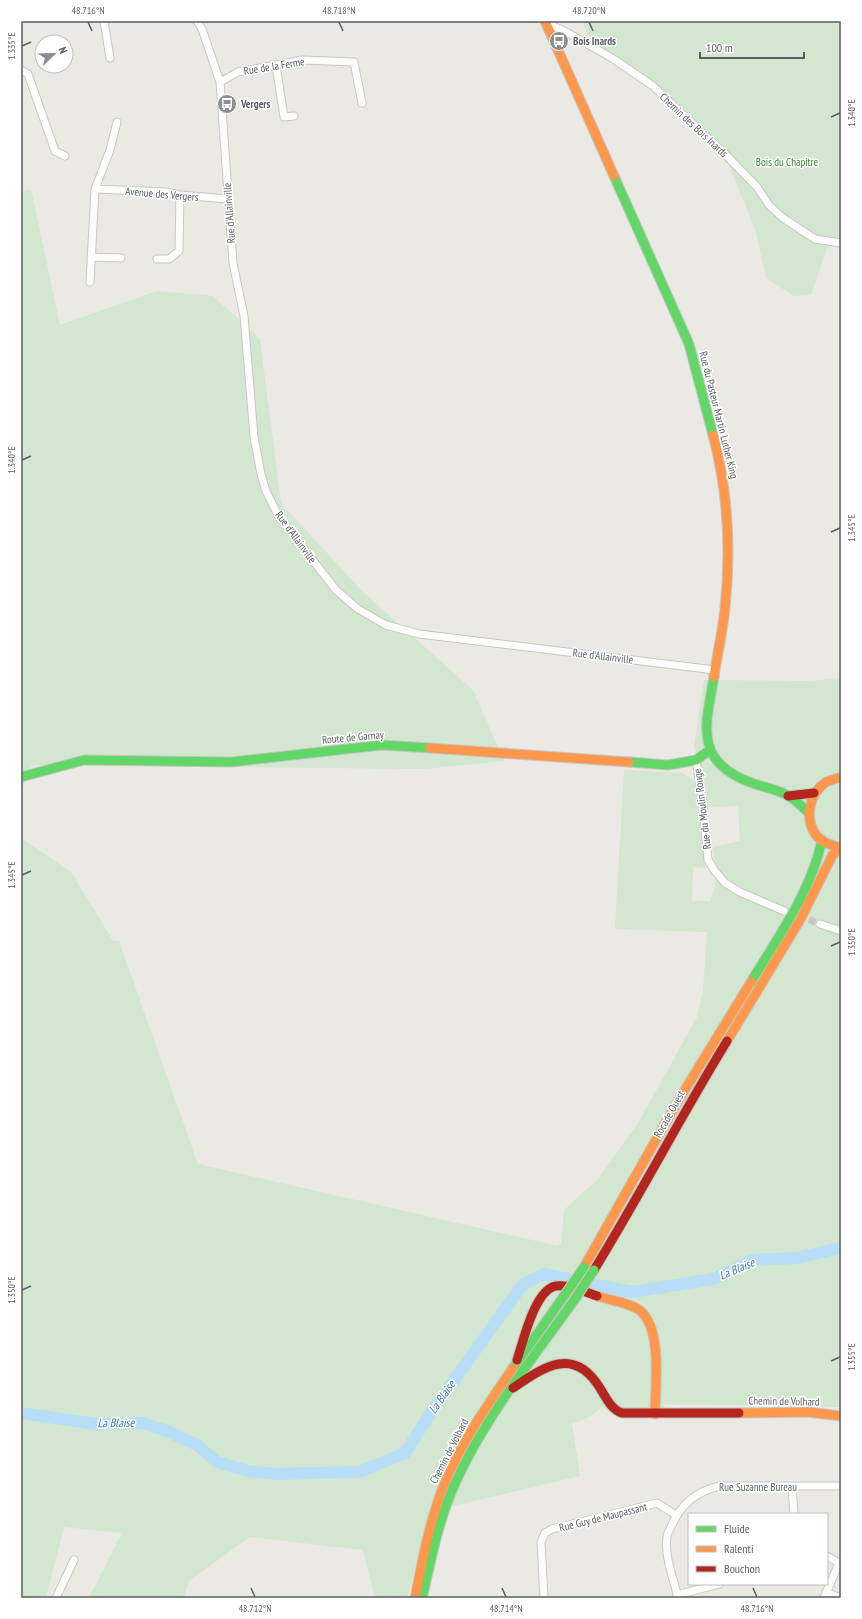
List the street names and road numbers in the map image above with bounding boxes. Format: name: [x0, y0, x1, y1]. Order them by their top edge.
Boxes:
street label: Rue de la Ferme: [242, 54, 306, 78]
street label: Chemin des Bois Inards: [657, 90, 731, 160]
street label: Rue d'Allainville: [220, 182, 238, 244]
street label: Avenue des Vergers: [125, 184, 199, 204]
street label: Rue du Pasteur Martin Luther King: [696, 350, 742, 480]
street label: Rue d'Allainville: [272, 508, 320, 566]
street label: Rue d'Allainville: [572, 645, 635, 667]
street label: Route de Garnay: [321, 727, 385, 747]
street label: Rue du Moulin Rouge: [690, 767, 714, 850]
street label: Rocade Ouest: [650, 1088, 688, 1140]
street label: Chemin de Volhard: [748, 1393, 820, 1409]
street label: Chemin de Volhard: [427, 1416, 472, 1486]
street label: Rue Suzanne Bureau: [719, 1480, 797, 1494]
street label: Rue Guy de Maupassant: [558, 1499, 648, 1535]

